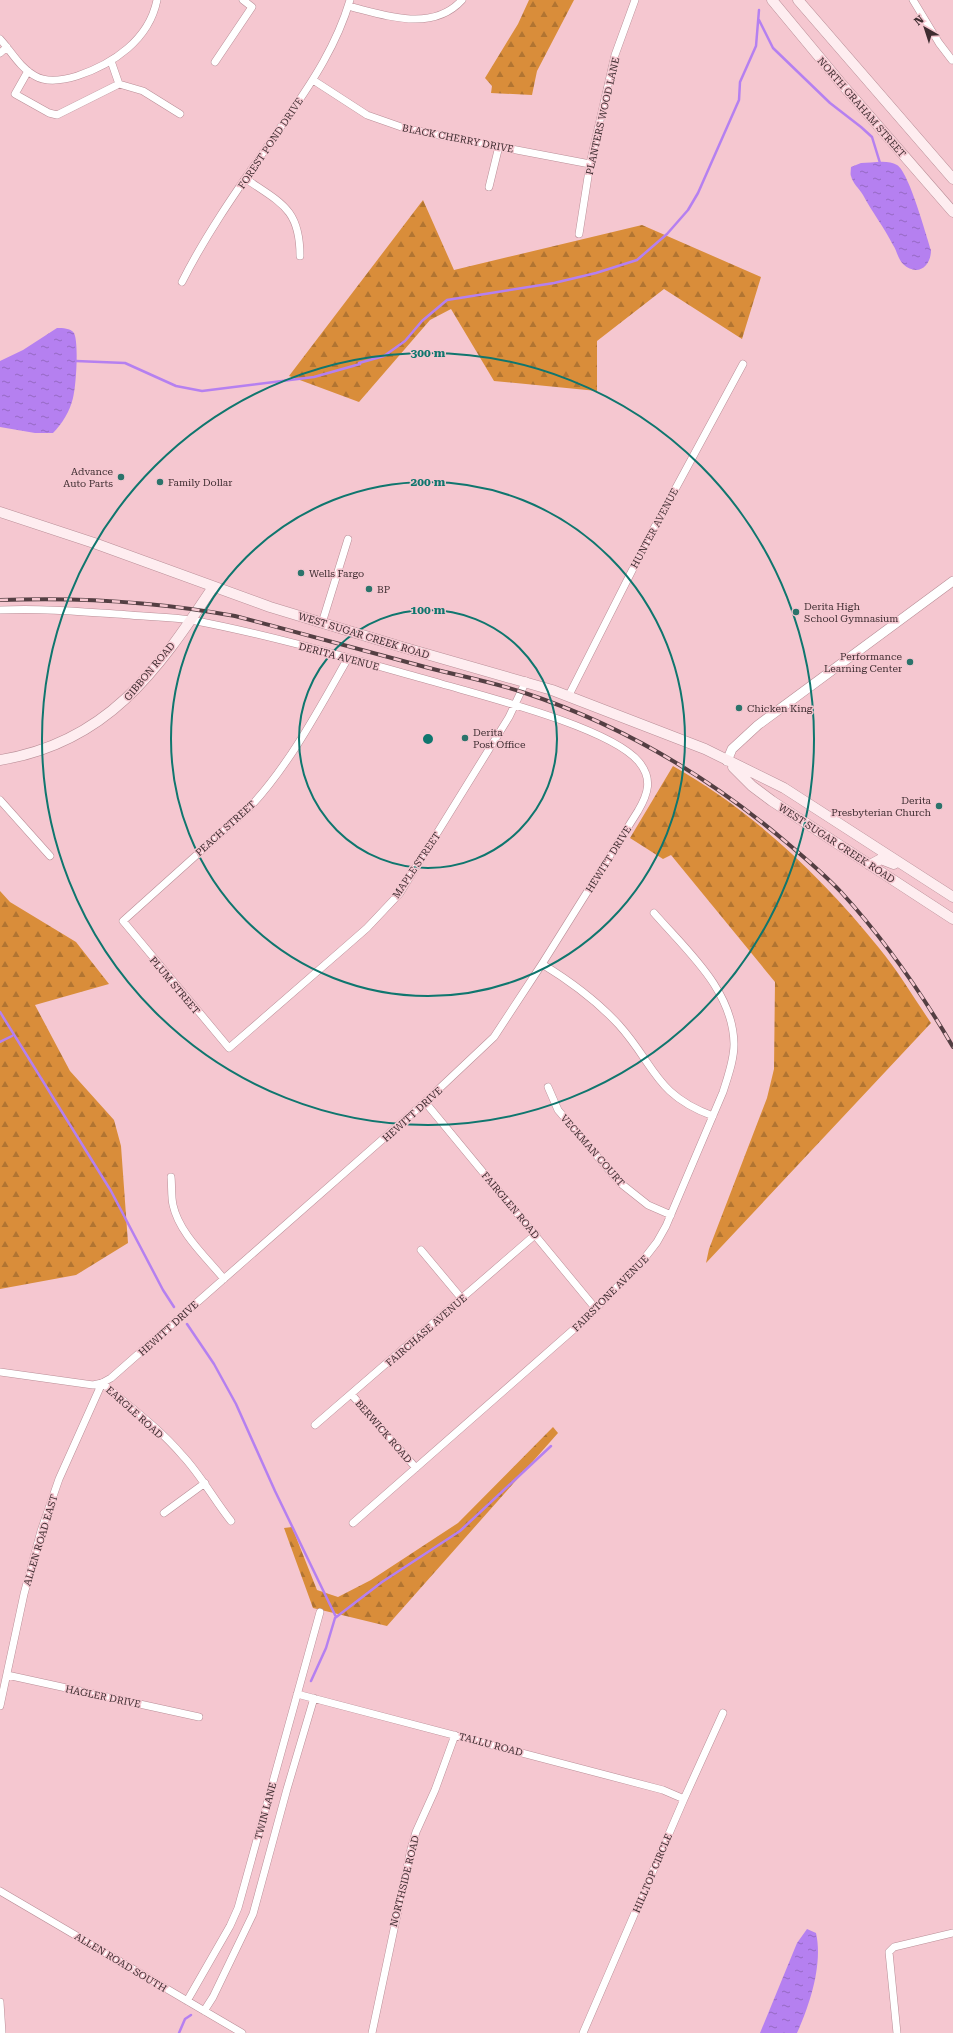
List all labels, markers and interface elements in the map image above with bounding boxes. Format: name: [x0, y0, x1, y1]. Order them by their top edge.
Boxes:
north arrow: [905, 8, 945, 48]
text: N: [912, 13, 927, 28]
street label: NORTH GRAHAM STREET: [815, 55, 908, 160]
street label: PLANTERS WOOD LANE: [584, 56, 621, 176]
street label: FOREST POND DRIVE: [236, 96, 305, 191]
street label: BLACK CHERRY DRIVE: [401, 122, 515, 155]
text: 300 m: [411, 346, 446, 360]
place label: Advance Auto Parts: [63, 466, 113, 489]
marker: Advance Auto Parts: [116, 472, 126, 482]
text: 200 m: [411, 475, 446, 489]
marker: Family Dollar: [155, 477, 165, 487]
place label: Family Dollar: [168, 477, 232, 488]
street label: HUNTER AVENUE: [629, 486, 680, 570]
marker: Wells Fargo: [296, 568, 306, 578]
place label: Wells Fargo: [309, 568, 364, 579]
marker: BP: [364, 584, 374, 594]
place label: BP: [377, 584, 391, 595]
place label: Derita High School Gymnasium: [804, 601, 898, 624]
text: 100 m: [411, 603, 446, 617]
marker: Derita High School Gymnasium: [791, 607, 801, 617]
street label: WEST SUGAR CREEK ROAD: [297, 610, 431, 661]
street label: GIBBON ROAD: [122, 640, 177, 703]
street label: DERITA AVENUE: [297, 640, 380, 673]
place label: Performance Learning Center: [824, 651, 903, 674]
marker: Performance Learning Center: [905, 657, 915, 667]
marker: Chicken King: [734, 703, 744, 713]
place label: Chicken King: [747, 703, 813, 714]
place label: Derita Post Office: [473, 727, 526, 750]
centre of rings: [421, 732, 435, 746]
marker: Derita Post Office: [460, 733, 470, 743]
place label: Derita Presbyterian Church: [831, 795, 932, 818]
street label: PEACH STREET: [193, 798, 258, 858]
marker: Derita Presbyterian Church: [934, 801, 944, 811]
street label: WEST SUGAR CREEK ROAD: [777, 802, 897, 885]
street label: HEWITT DRIVE: [584, 824, 633, 895]
street label: MAPLE STREET: [390, 830, 443, 900]
street label: PLUM STREET: [147, 954, 202, 1017]
street label: HEWITT DRIVE: [380, 1085, 444, 1144]
street label: VECKMAN COURT: [558, 1112, 627, 1189]
street label: FAIRGLEN ROAD: [480, 1170, 542, 1241]
street label: FAIRSTONE AVENUE: [570, 1253, 651, 1334]
street label: FAIRCHASE AVENUE: [384, 1292, 469, 1368]
street label: HEWITT DRIVE: [136, 1299, 200, 1358]
street label: EARGLE ROAD: [104, 1384, 165, 1441]
street label: BERWICK ROAD: [353, 1397, 414, 1465]
street label: ALLEN ROAD EAST: [21, 1493, 60, 1587]
street label: HAGLER DRIVE: [64, 1683, 142, 1710]
street label: TALLU ROAD: [458, 1731, 524, 1758]
street label: TWIN LANE: [253, 1781, 278, 1841]
street label: HILLTOP CIRCLE: [631, 1832, 674, 1914]
street label: NORTHSIDE ROAD: [388, 1834, 421, 1928]
street label: ALLEN ROAD SOUTH: [73, 1931, 169, 1994]

